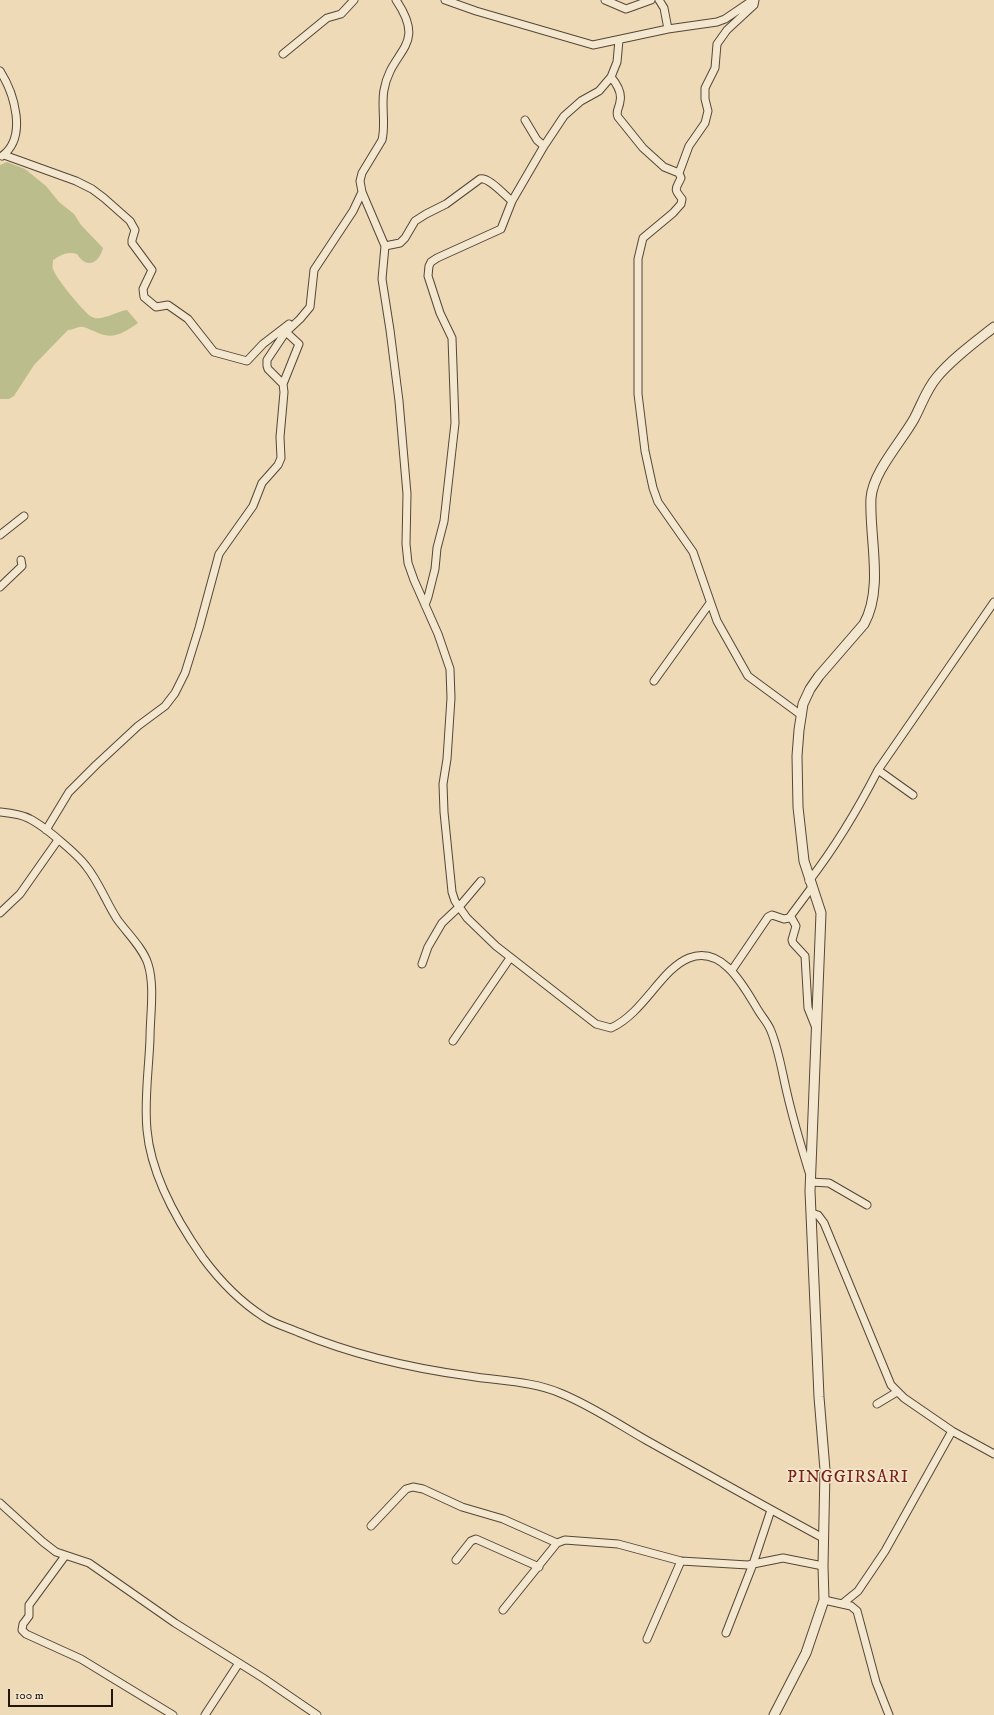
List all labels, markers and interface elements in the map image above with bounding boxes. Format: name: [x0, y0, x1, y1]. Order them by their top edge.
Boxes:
district label: PINGGIRSARI: [787, 1468, 909, 1488]
scale bar: [10, 1681, 115, 1707]
text: 100 m: [15, 1688, 44, 1703]

